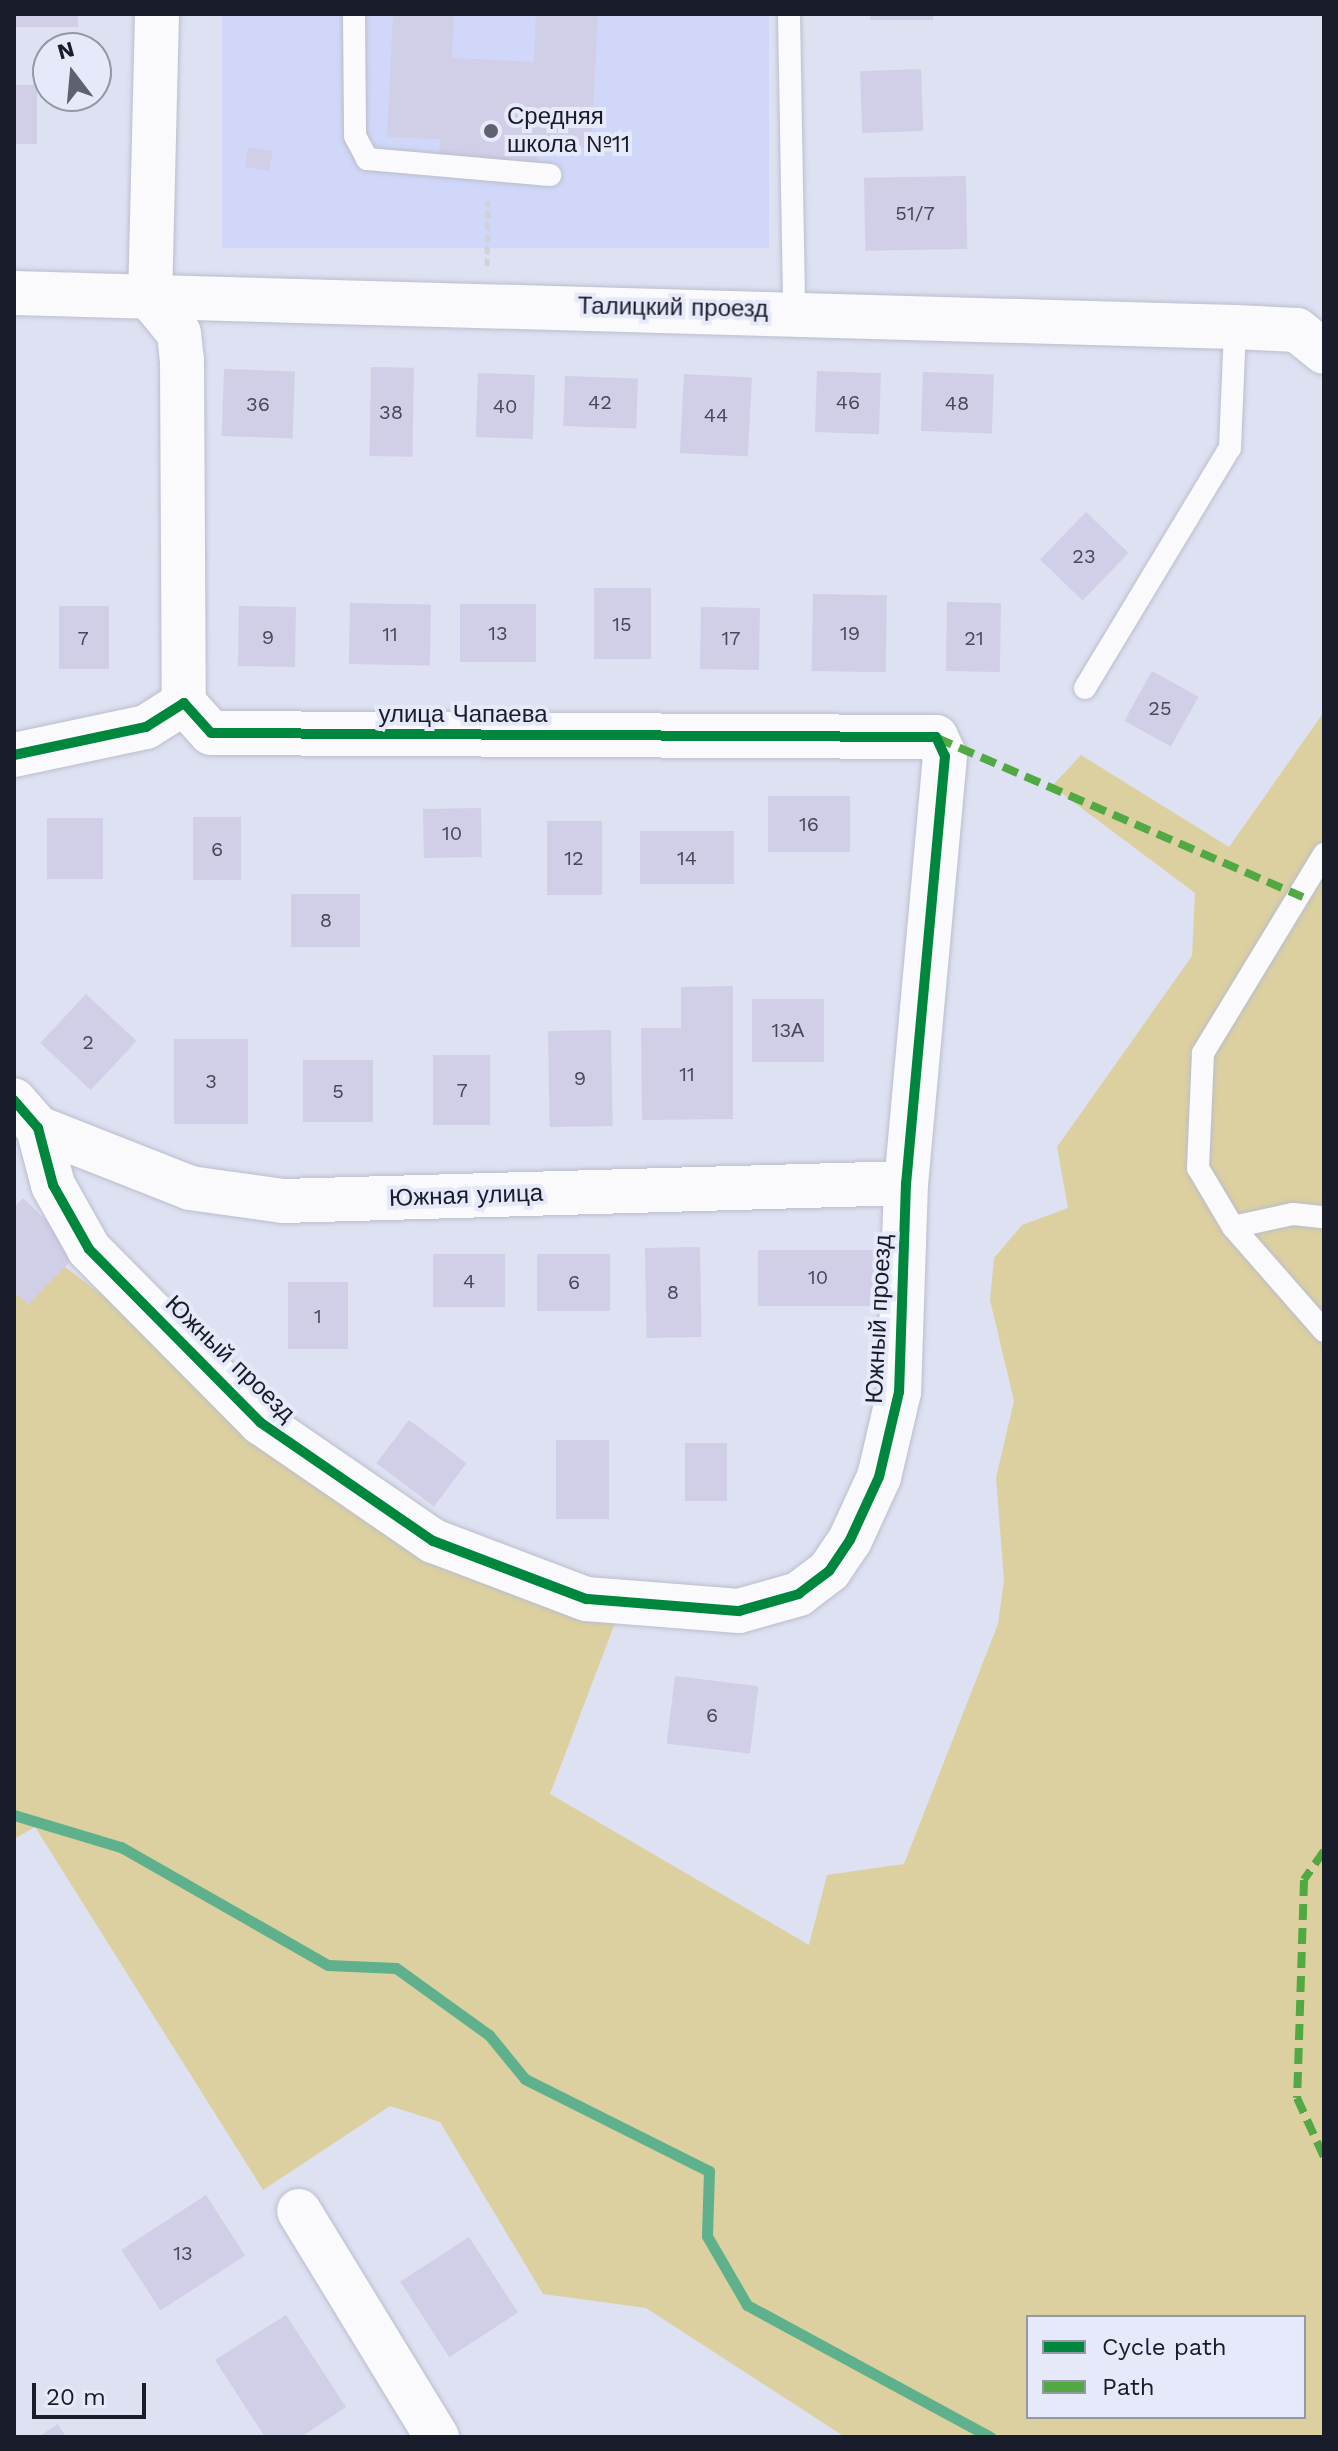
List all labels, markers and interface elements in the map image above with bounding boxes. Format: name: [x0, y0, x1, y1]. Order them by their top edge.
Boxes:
north arrow: [32, 32, 112, 112]
text: N: [55, 36, 77, 65]
place label: Средняя школа №11: [507, 103, 630, 159]
marker: Средняя школа №11: [482, 122, 500, 140]
house number: 51/7: [895, 201, 935, 225]
street label: Талицкий проезд: [577, 292, 769, 324]
house number: 42: [588, 390, 612, 414]
house number: 46: [836, 390, 860, 414]
house number: 48: [945, 391, 969, 415]
house number: 36: [246, 392, 270, 416]
house number: 40: [493, 394, 517, 418]
house number: 38: [379, 400, 403, 424]
house number: 44: [704, 403, 728, 427]
house number: 23: [1072, 544, 1096, 568]
house number: 15: [612, 612, 632, 636]
house number: 13: [488, 621, 508, 645]
house number: 19: [840, 621, 860, 645]
house number: 11: [382, 622, 398, 646]
house number: 9: [262, 625, 274, 649]
house number: 7: [77, 626, 89, 650]
house number: 17: [721, 626, 741, 650]
house number: 21: [964, 626, 984, 650]
house number: 25: [1148, 696, 1172, 720]
street label: улица Чапаева: [378, 701, 548, 729]
house number: 16: [799, 812, 819, 836]
house number: 10: [442, 821, 462, 845]
house number: 6: [211, 837, 223, 861]
house number: 12: [564, 846, 584, 870]
house number: 14: [677, 846, 697, 870]
house number: 8: [320, 908, 332, 932]
house number: 13А: [772, 1018, 804, 1042]
house number: 2: [82, 1030, 94, 1054]
house number: 11: [679, 1062, 695, 1086]
house number: 9: [574, 1066, 586, 1090]
house number: 3: [205, 1069, 217, 1093]
house number: 7: [456, 1078, 468, 1102]
house number: 5: [332, 1079, 344, 1103]
street label: Южная улица: [389, 1179, 543, 1213]
street label: Южный проезд: [860, 1234, 898, 1404]
house number: 10: [808, 1265, 828, 1289]
house number: 4: [463, 1269, 475, 1293]
house number: 6: [568, 1270, 580, 1294]
house number: 8: [667, 1280, 679, 1304]
street label: Южный проезд: [159, 1290, 301, 1428]
house number: 1: [314, 1304, 322, 1328]
house number: 6: [706, 1703, 718, 1727]
house number: 13: [173, 2241, 193, 2265]
legend: [1026, 2315, 1306, 2419]
text: Cycle path: [1102, 2333, 1227, 2361]
scale bar: [36, 2367, 150, 2417]
text: Path: [1102, 2373, 1155, 2401]
text: 20 m: [46, 2383, 106, 2411]

